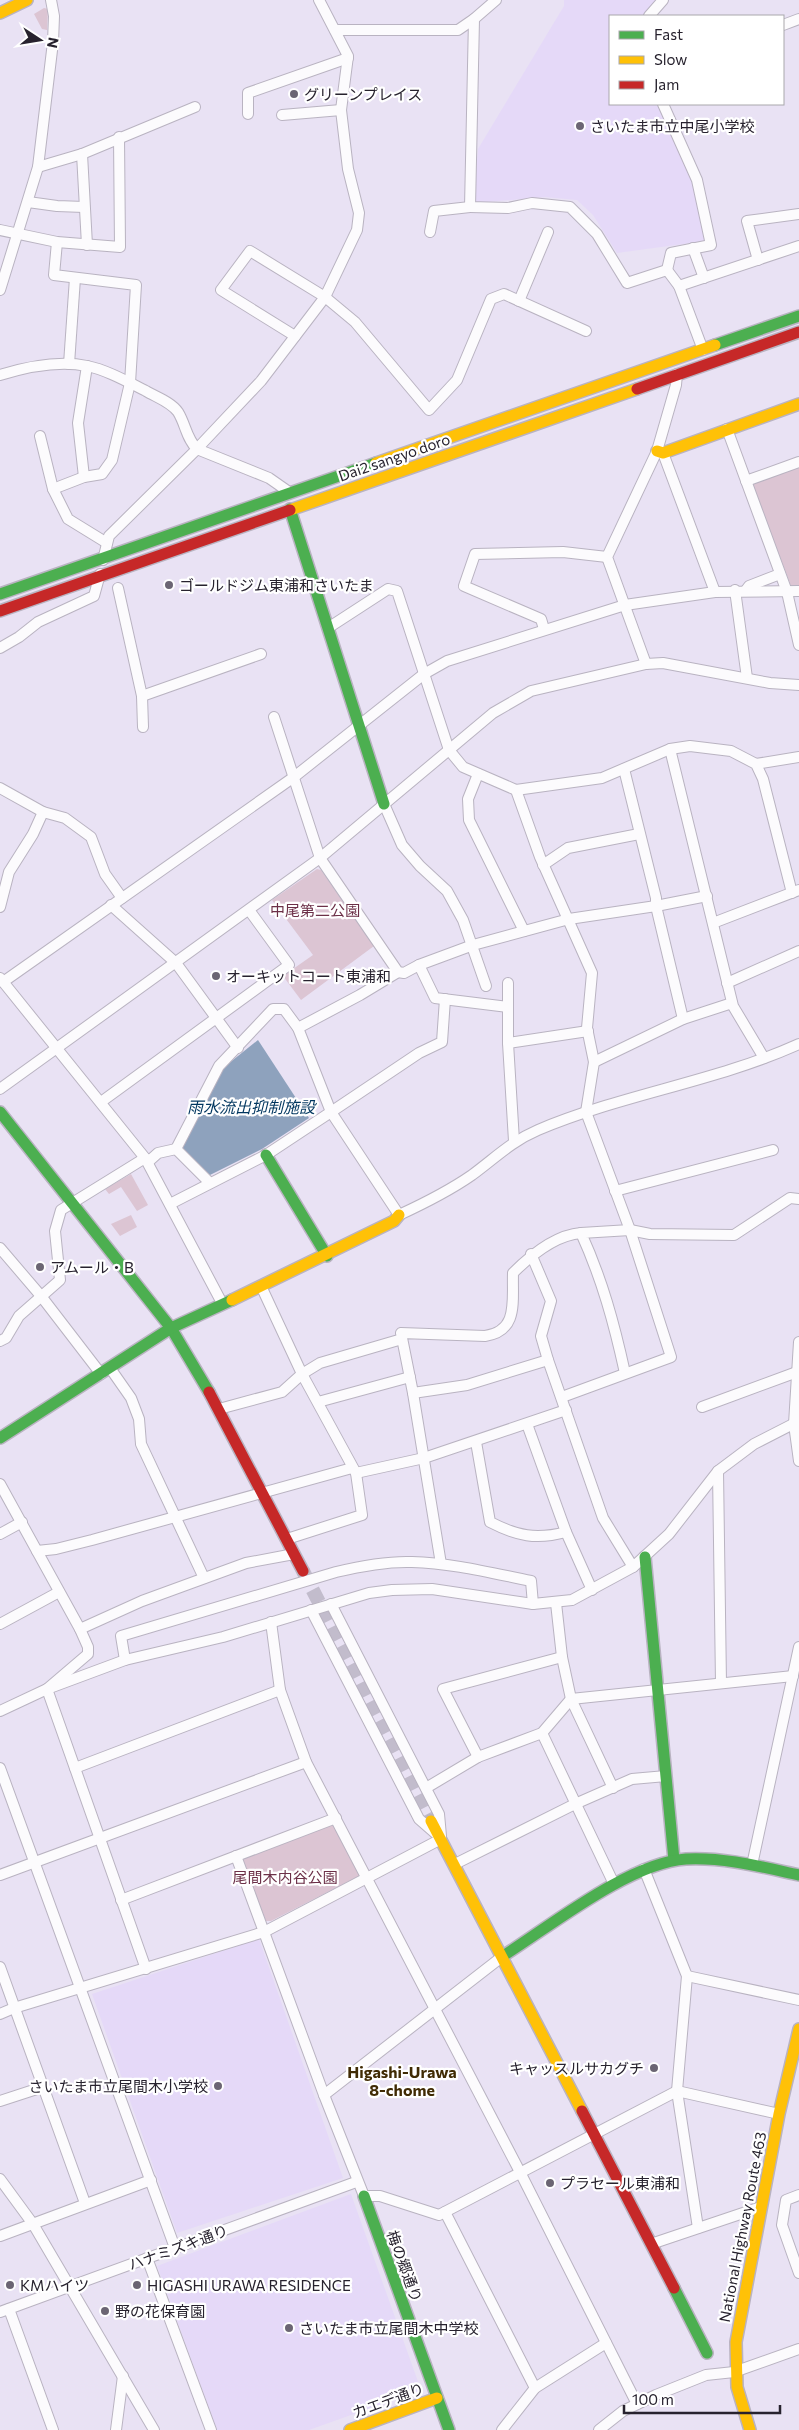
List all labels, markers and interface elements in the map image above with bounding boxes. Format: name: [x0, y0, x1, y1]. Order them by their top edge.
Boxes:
north arrow: [15, 15, 65, 65]
legend: [609, 15, 784, 105]
text: Fast: [654, 25, 683, 43]
text: N: [44, 36, 63, 50]
text: Slow: [654, 50, 687, 68]
text: Jam: [654, 75, 679, 93]
place label: グリーンプレイス: [304, 85, 422, 103]
marker: グリーンプレイス: [288, 88, 300, 100]
place label: さいたま市立中尾小学校: [590, 117, 755, 135]
marker: さいたま市立中尾小学校: [574, 120, 586, 132]
street label: Dai2 sangyo doro: [336, 429, 452, 485]
place label: ゴールドジム東浦和さいたま: [179, 576, 374, 594]
marker: ゴールドジム東浦和さいたま: [163, 579, 175, 591]
park label: 中尾第二公園: [270, 901, 360, 919]
place label: オーキットコート東浦和: [226, 967, 391, 985]
marker: オーキットコート東浦和: [210, 970, 222, 982]
water label: 雨水流出抑制施設: [187, 1097, 317, 1116]
place label: アムール・B: [50, 1258, 134, 1276]
marker: アムール・B: [34, 1261, 46, 1273]
park label: 尾間木内谷公園: [232, 1868, 338, 1886]
place label: キャッスルサカグチ: [509, 2059, 644, 2077]
district label: Higashi-Urawa 8-chome: [347, 2062, 457, 2099]
marker: キャッスルサカグチ: [648, 2062, 660, 2074]
place label: さいたま市立尾間木小学校: [28, 2077, 208, 2095]
marker: さいたま市立尾間木小学校: [212, 2080, 224, 2092]
street label: National Highway Route 463: [715, 2130, 769, 2324]
place label: プラセール東浦和: [560, 2174, 680, 2192]
marker: プラセール東浦和: [544, 2177, 556, 2189]
street label: ハナミズキ通り: [126, 2221, 230, 2273]
street label: 梅の郷通り: [384, 2228, 426, 2304]
place label: KMハイツ: [20, 2276, 89, 2294]
place label: HIGASHI URAWA RESIDENCE: [147, 2276, 351, 2294]
marker: KMハイツ: [4, 2279, 16, 2291]
marker: HIGASHI URAWA RESIDENCE: [131, 2279, 143, 2291]
place label: 野の花保育園: [115, 2302, 205, 2320]
marker: 野の花保育園: [99, 2305, 111, 2317]
place label: さいたま市立尾間木中学校: [299, 2319, 479, 2337]
marker: さいたま市立尾間木中学校: [283, 2322, 295, 2334]
street label: カエデ通り: [350, 2379, 426, 2421]
scale bar: [624, 2382, 780, 2414]
text: 100 m: [632, 2390, 674, 2408]

